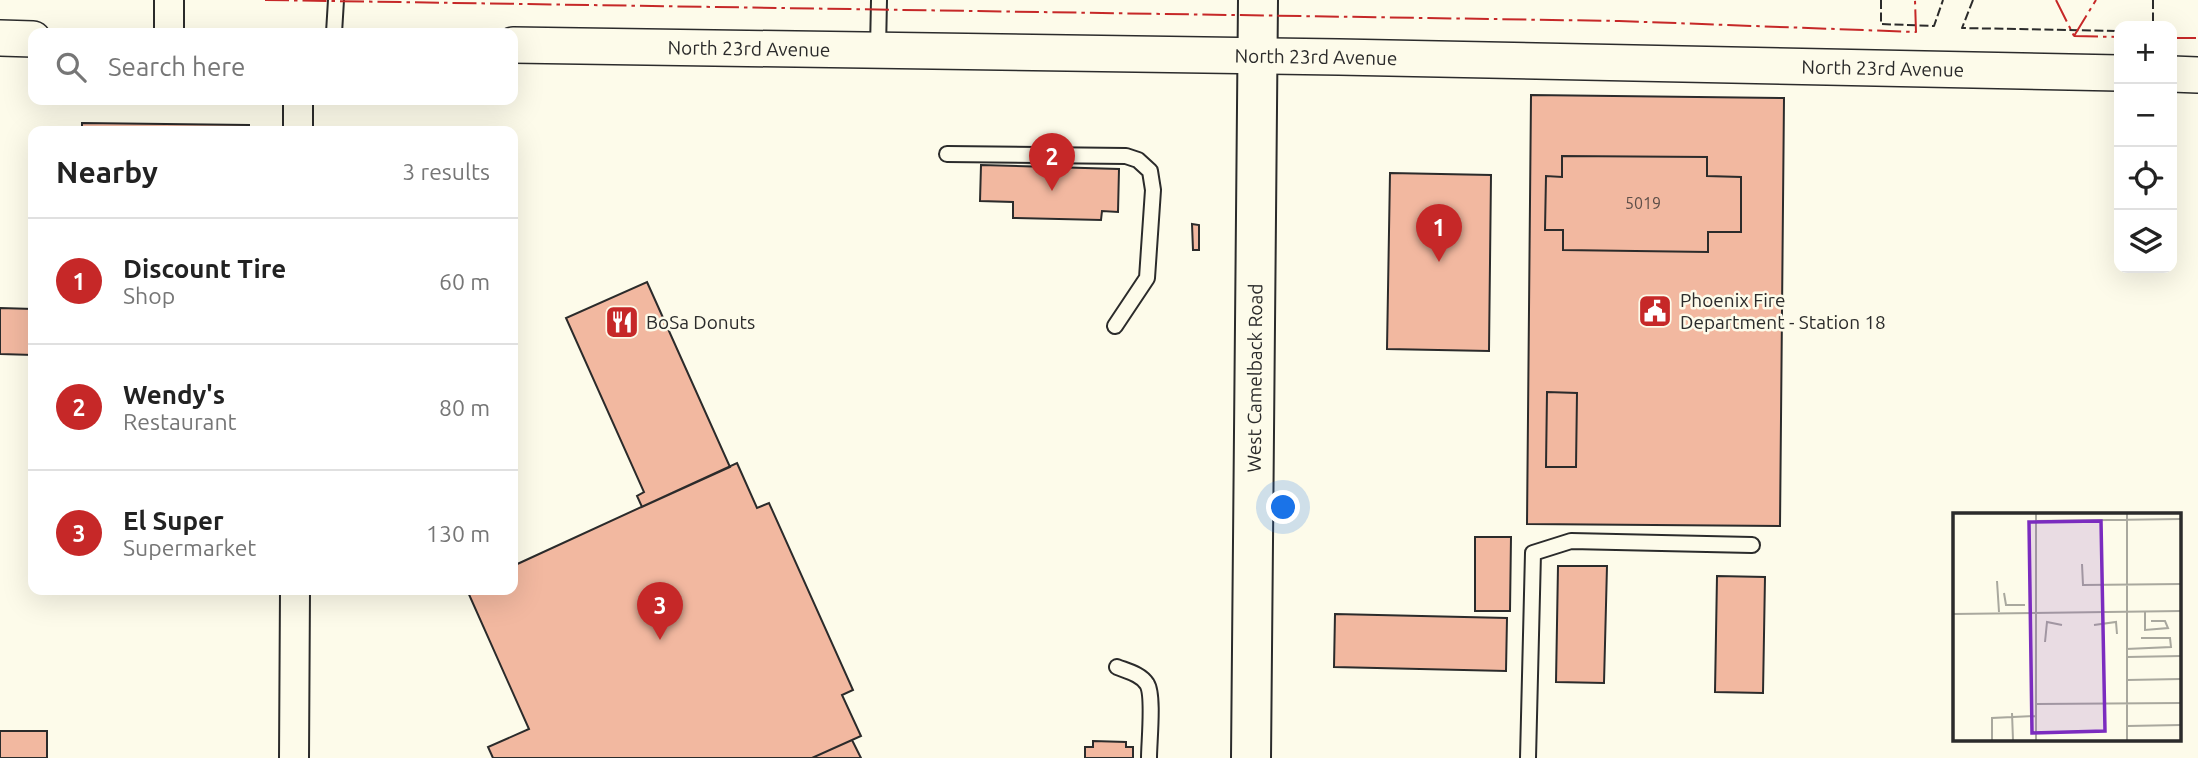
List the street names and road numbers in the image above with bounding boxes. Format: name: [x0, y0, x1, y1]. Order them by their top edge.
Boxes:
street label: North 23rd Avenue: [667, 36, 831, 61]
street label: North 23rd Avenue: [1234, 44, 1398, 69]
street label: North 23rd Avenue: [1801, 55, 1964, 81]
street label: West Camelback Road: [1243, 284, 1266, 473]

